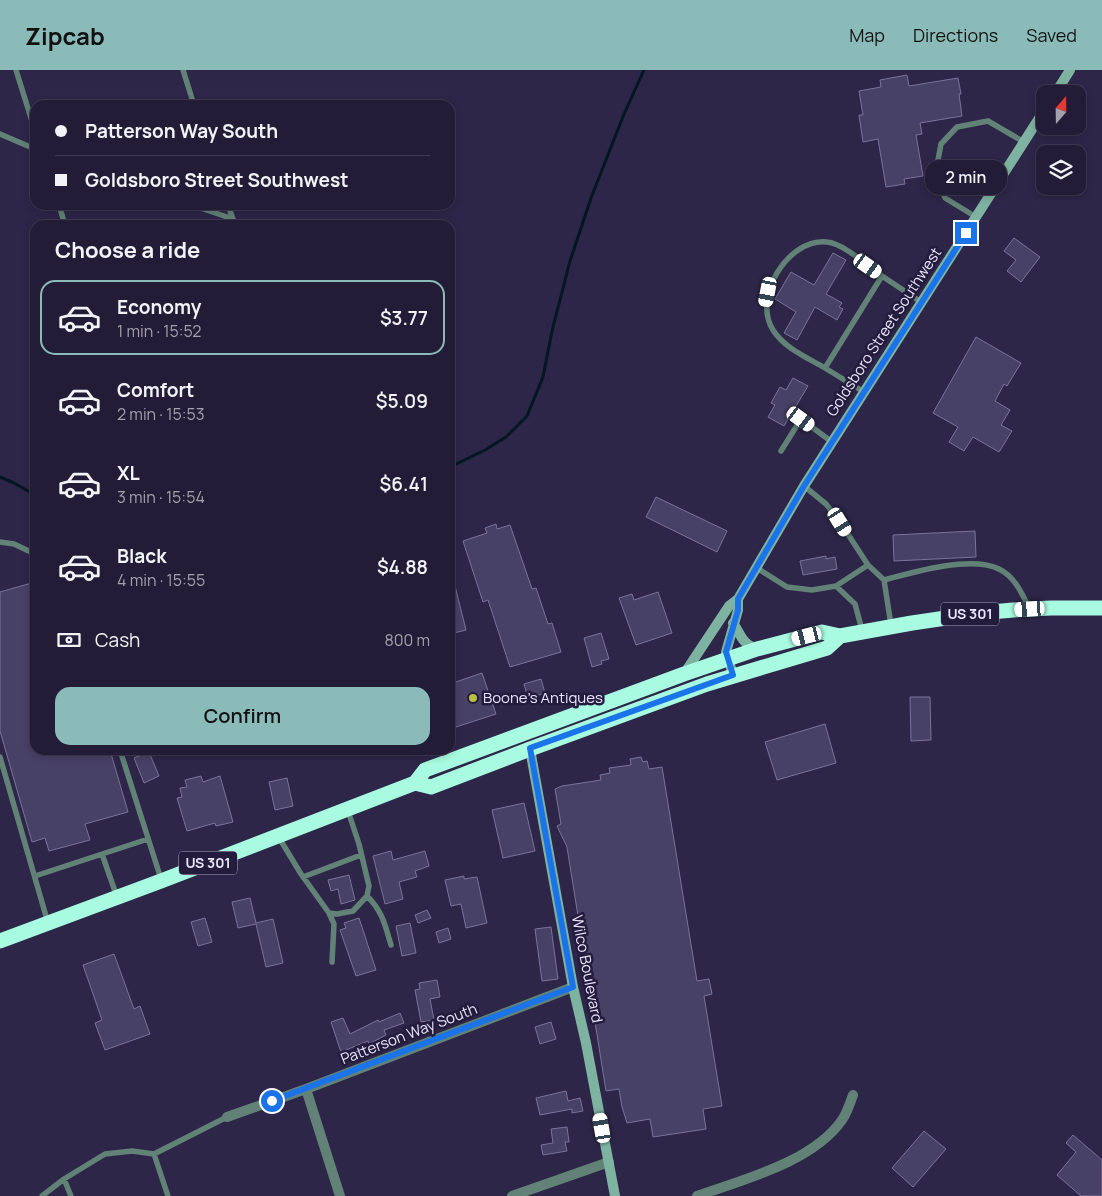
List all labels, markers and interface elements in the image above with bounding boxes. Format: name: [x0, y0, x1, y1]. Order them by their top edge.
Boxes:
text: Zipcab: [25, 19, 105, 52]
text: Map: [849, 23, 885, 47]
text: Directions: [913, 23, 998, 47]
text: Saved: [1026, 23, 1077, 47]
north arrow: [1036, 85, 1086, 135]
map controls: [1036, 85, 1086, 195]
text: Patterson Way South: [85, 118, 278, 144]
button: layers: [1036, 145, 1086, 195]
callout: 2 min: [925, 160, 1007, 196]
text: 2 min: [946, 166, 986, 188]
text: Goldsboro Street Southwest: [85, 167, 348, 193]
route end: [955, 222, 977, 244]
text: Choose a ride: [55, 235, 200, 265]
street label: Goldsboro Street Southwest: [821, 243, 946, 420]
car: [851, 251, 884, 281]
car: [757, 276, 778, 308]
text: Economy: [117, 294, 201, 320]
icon: car: [57, 295, 102, 340]
text: $3.77: [380, 305, 428, 331]
text: 1 min · 15:52: [117, 320, 201, 342]
text: Comfort: [117, 377, 194, 403]
icon: car: [57, 378, 102, 423]
text: $5.09: [376, 388, 428, 414]
text: 2 min · 15:53: [117, 403, 205, 425]
car: [784, 404, 817, 434]
text: XL: [117, 460, 140, 486]
icon: car: [57, 461, 102, 506]
text: $6.41: [380, 471, 428, 497]
text: 3 min · 15:54: [117, 486, 205, 508]
car: [825, 505, 854, 539]
text: Black: [117, 543, 166, 569]
icon: car: [57, 544, 102, 589]
text: $4.88: [377, 554, 428, 580]
text: 4 min · 15:55: [117, 569, 205, 591]
car: [1014, 601, 1045, 617]
road number: US 301: [941, 602, 999, 626]
car: [790, 625, 823, 647]
icon: cash: [55, 626, 83, 654]
text: Cash: [95, 627, 140, 653]
text: 800 m: [384, 629, 430, 651]
button: Confirm: [55, 687, 430, 745]
place label: Boone's Antiques: [483, 687, 603, 708]
marker: Boone's Antiques: [467, 692, 479, 704]
road number: US 301: [179, 851, 237, 874]
street label: Wilco Boulevard: [567, 913, 608, 1025]
street label: Patterson Way South: [337, 998, 480, 1069]
route start: [261, 1090, 283, 1112]
car: [592, 1112, 611, 1144]

